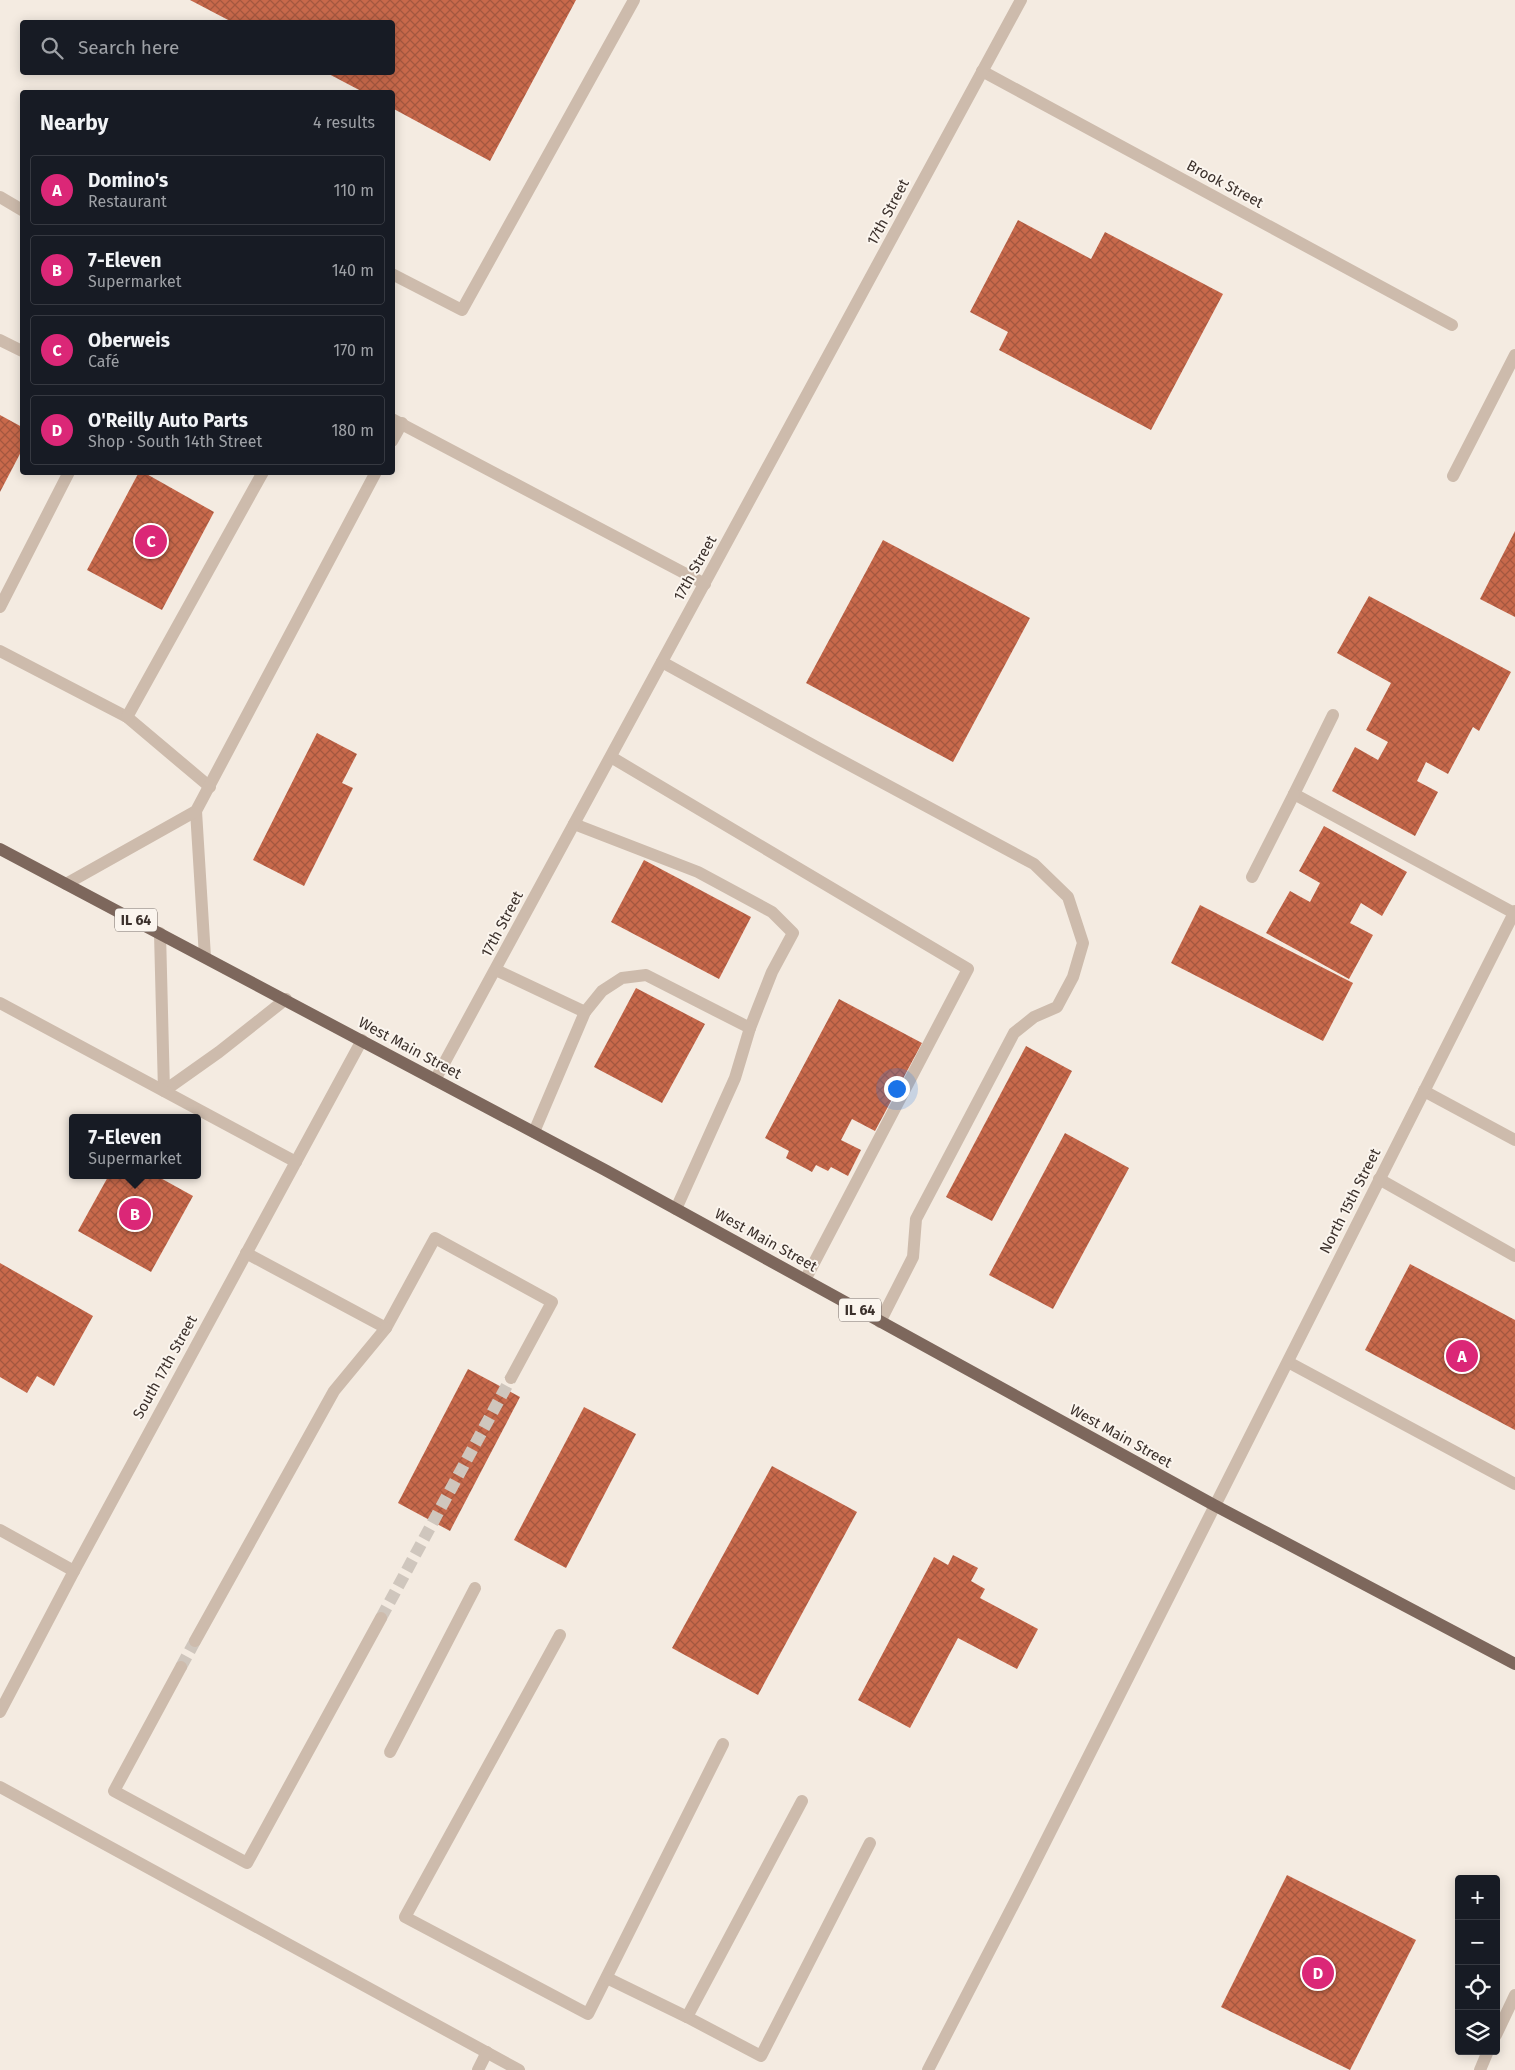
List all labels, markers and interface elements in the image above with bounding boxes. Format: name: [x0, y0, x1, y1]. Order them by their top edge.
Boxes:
search box: [20, 20, 395, 75]
icon: search: [38, 34, 66, 62]
text: Search here: [78, 36, 179, 59]
text: Nearby: [40, 110, 108, 136]
text: 4 results: [313, 113, 375, 132]
street label: Brook Street: [1184, 156, 1267, 212]
text: Domino's: [88, 169, 168, 192]
street label: 17th Street: [863, 175, 913, 248]
text: A: [52, 181, 62, 200]
text: 110 m: [333, 181, 374, 200]
text: Restaurant: [88, 192, 167, 211]
text: 7-Eleven: [88, 249, 161, 272]
text: B: [52, 261, 62, 280]
text: 140 m: [332, 261, 374, 280]
text: Supermarket: [88, 272, 182, 291]
text: Oberweis: [88, 329, 170, 352]
text: C: [52, 341, 62, 360]
text: 170 m: [333, 341, 374, 360]
text: Café: [88, 352, 119, 371]
text: O'Reilly Auto Parts: [88, 409, 248, 432]
text: D: [52, 421, 62, 440]
text: 180 m: [331, 421, 374, 440]
text: Shop · South 14th Street: [88, 432, 262, 451]
pin: C: [135, 522, 167, 560]
street label: 17th Street: [670, 532, 721, 604]
street label: 17th Street: [477, 887, 527, 960]
road number: IL 64: [115, 908, 157, 932]
street label: West Main Street: [355, 1013, 465, 1083]
your location: [884, 1076, 910, 1102]
popup: [69, 1114, 201, 1179]
text: 7-Eleven: [88, 1126, 162, 1149]
street label: North 15th Street: [1316, 1145, 1385, 1257]
text: Supermarket: [88, 1149, 182, 1168]
pin: B: [119, 1195, 151, 1233]
street label: West Main Street: [712, 1204, 821, 1276]
road number: IL 64: [839, 1298, 881, 1322]
street label: South 17th Street: [129, 1311, 201, 1422]
pin: A: [1446, 1337, 1478, 1375]
street label: West Main Street: [1067, 1400, 1176, 1472]
map controls: [1455, 1875, 1500, 2055]
button: +: [1455, 1875, 1500, 1920]
button: −: [1455, 1920, 1500, 1965]
pin: D: [1302, 1954, 1334, 1992]
button: locate: [1455, 1965, 1500, 2010]
button: layers: [1455, 2010, 1500, 2055]

